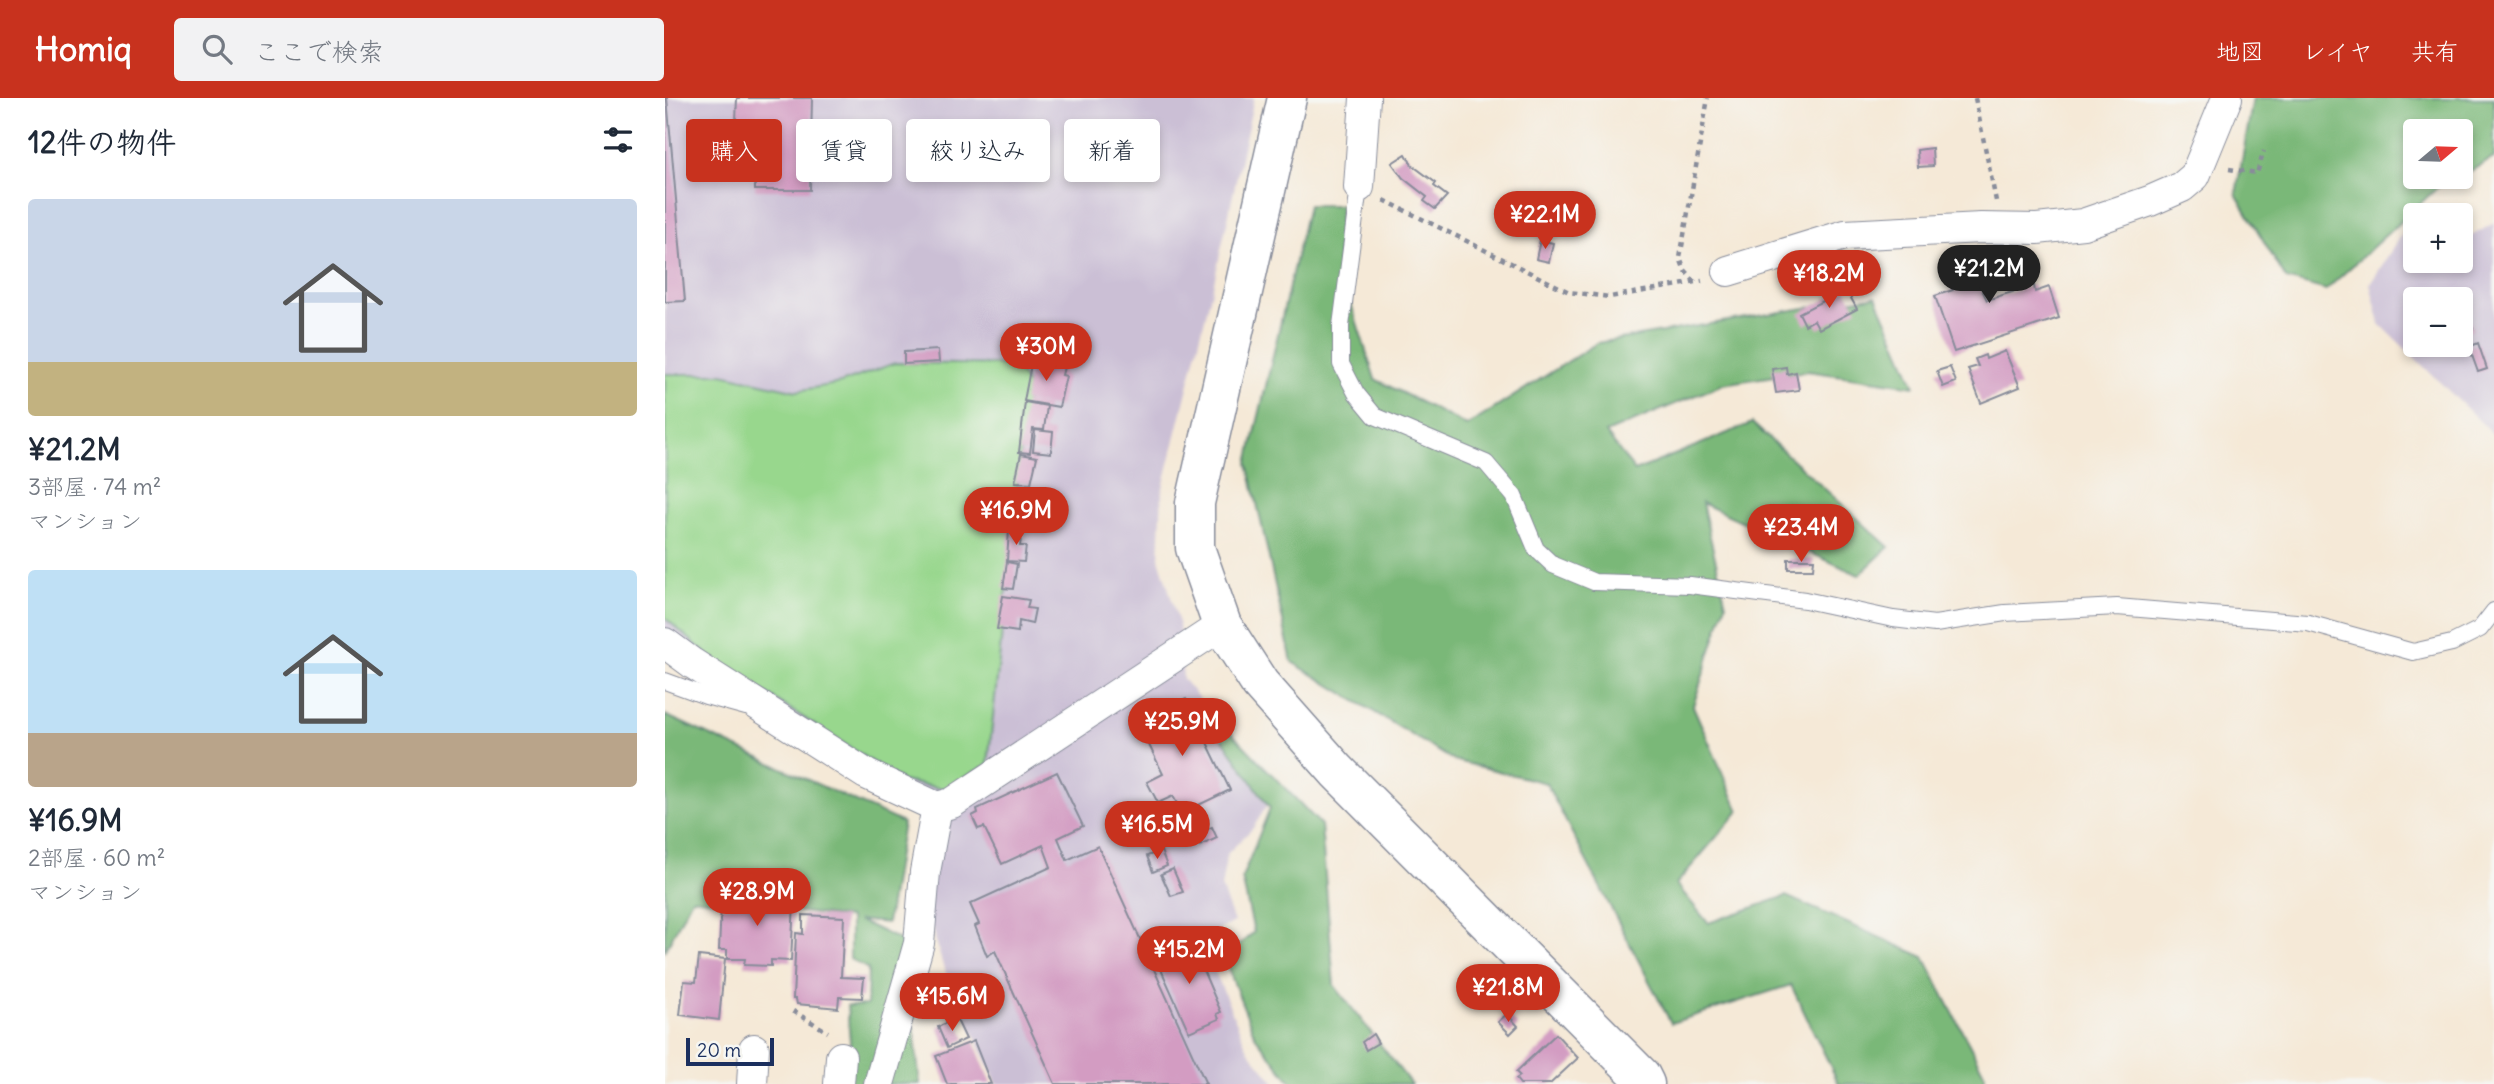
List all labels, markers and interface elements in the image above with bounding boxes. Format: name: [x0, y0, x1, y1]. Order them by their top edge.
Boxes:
search box: [174, 18, 664, 81]
text: Homiq: [35, 28, 132, 70]
icon: search: [198, 30, 236, 68]
text: ここで検索: [254, 35, 384, 68]
text: 地図: [2216, 36, 2264, 66]
text: レイヤ: [2302, 36, 2373, 66]
text: 共有: [2411, 36, 2459, 66]
chip: 購入: [686, 119, 782, 182]
chip: 賃貸: [796, 119, 892, 182]
chip: 絞り込み: [906, 119, 1050, 182]
chip: 新着: [1064, 119, 1160, 182]
north arrow: [2403, 119, 2473, 189]
map controls: [2403, 119, 2473, 357]
icon: filters: [599, 121, 637, 159]
text: 12件の物件: [28, 123, 176, 161]
pin: ¥22.1M: [1488, 192, 1602, 251]
text: ¥22.1M: [1510, 199, 1580, 228]
button: +: [2403, 203, 2473, 273]
icon: home: [270, 245, 396, 371]
pin: ¥21.2M: [1932, 246, 2046, 305]
pin: ¥18.2M: [1772, 250, 1886, 310]
text: ¥21.2M: [1953, 253, 2025, 282]
text: ¥18.2M: [1793, 258, 1865, 287]
button: −: [2403, 287, 2473, 357]
pin: ¥30M: [1005, 324, 1087, 383]
text: ¥30M: [1016, 331, 1076, 360]
text: ¥21.2M: [28, 430, 121, 468]
text: 3部屋 · 74 m²: [28, 472, 161, 501]
pin: ¥16.9M: [959, 488, 1073, 547]
text: ¥16.9M: [980, 495, 1052, 524]
pin: ¥23.4M: [1744, 504, 1858, 564]
text: マンション: [28, 506, 142, 535]
text: ¥23.4M: [1763, 512, 1839, 541]
icon: home: [270, 616, 396, 742]
pin: ¥25.9M: [1125, 698, 1239, 758]
text: ¥25.9M: [1144, 706, 1220, 735]
text: ¥16.9M: [28, 801, 123, 839]
pin: ¥16.5M: [1100, 802, 1214, 861]
text: ¥16.5M: [1121, 809, 1193, 838]
text: 2部屋 · 60 m²: [28, 843, 165, 872]
pin: ¥28.9M: [700, 868, 814, 928]
text: ¥28.9M: [719, 876, 795, 905]
text: マンション: [28, 877, 142, 906]
pin: ¥15.2M: [1132, 926, 1246, 986]
text: ¥15.2M: [1153, 934, 1225, 963]
pin: ¥21.8M: [1451, 964, 1565, 1024]
text: ¥21.8M: [1472, 972, 1544, 1001]
pin: ¥15.6M: [895, 974, 1009, 1033]
text: ¥15.6M: [916, 981, 988, 1010]
scale bar: [686, 1035, 773, 1067]
text: 20 m: [697, 1038, 741, 1062]

